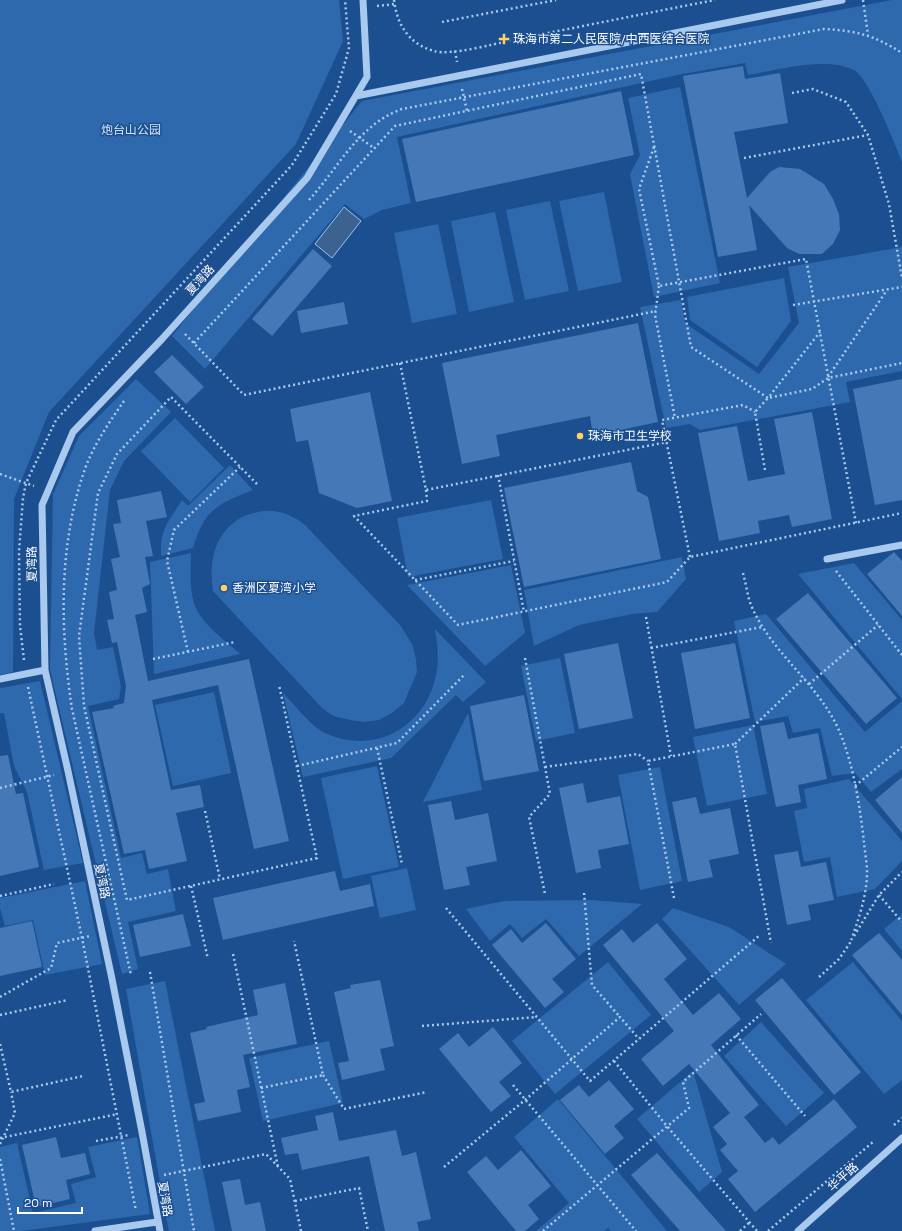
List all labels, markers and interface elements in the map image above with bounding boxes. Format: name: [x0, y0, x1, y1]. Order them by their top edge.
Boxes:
place label: 珠海市第二人民医院/中西医结合医院: [513, 31, 709, 47]
marker: 珠海市第二人民医院/中西医结合医院: [498, 33, 510, 45]
park label: 炮台山公园: [101, 122, 161, 138]
street label: 夏湾路: [182, 261, 218, 299]
place label: 珠海市卫生学校: [588, 428, 672, 444]
marker: 珠海市卫生学校: [575, 431, 585, 441]
street label: 夏湾路: [24, 546, 40, 582]
place label: 香洲区夏湾小学: [232, 580, 316, 596]
marker: 香洲区夏湾小学: [219, 583, 229, 593]
street label: 夏湾路: [90, 862, 114, 900]
street label: 华平路: [824, 1159, 862, 1195]
street label: 夏湾路: [154, 1180, 176, 1218]
scale bar: [18, 1189, 82, 1215]
text: 20 m: [24, 1195, 52, 1211]

